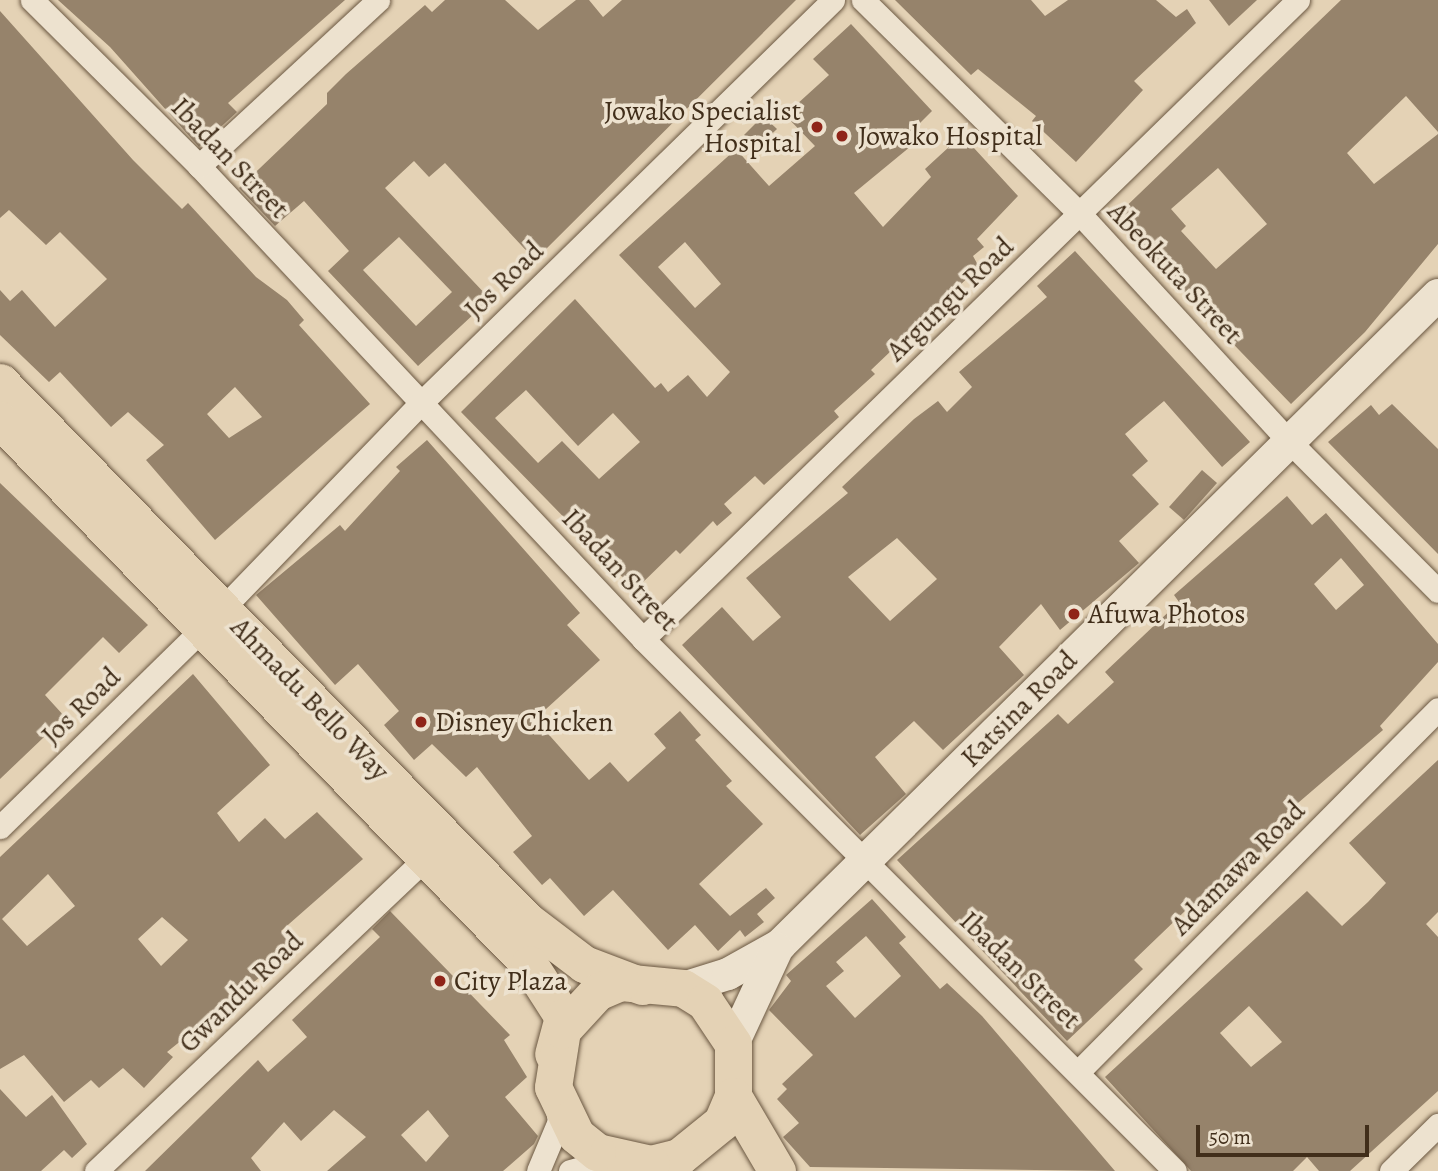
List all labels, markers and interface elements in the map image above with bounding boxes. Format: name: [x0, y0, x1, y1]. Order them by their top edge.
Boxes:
street label: Ibadan Street: [164, 91, 296, 225]
place label: Jowako Specialist Hospital: [604, 94, 801, 160]
marker: Jowako Specialist Hospital: [807, 117, 827, 137]
place label: Jowako Hospital: [858, 119, 1042, 153]
marker: Jowako Hospital: [832, 126, 852, 146]
street label: Abeokuta Street: [1101, 195, 1249, 351]
street label: Argungu Road: [879, 230, 1021, 368]
street label: Jos Road: [457, 234, 551, 326]
street label: Ibadan Street: [555, 502, 685, 638]
place label: Afuwa Photos: [1088, 597, 1245, 631]
marker: Afuwa Photos: [1066, 606, 1082, 622]
street label: Ahmadu Bello Way: [224, 610, 396, 788]
street label: Katsina Road: [954, 644, 1084, 774]
street label: Jos Road: [34, 660, 128, 752]
place label: Disney Chicken: [435, 705, 613, 739]
marker: Disney Chicken: [413, 714, 429, 730]
street label: Adamawa Road: [1164, 794, 1312, 942]
street label: Ibadan Street: [953, 904, 1087, 1036]
street label: Gwandu Road: [172, 924, 310, 1060]
place label: City Plaza: [454, 964, 567, 998]
marker: City Plaza: [432, 973, 448, 989]
scale bar: [1200, 1112, 1373, 1156]
text: 50 m: [1209, 1123, 1251, 1151]

